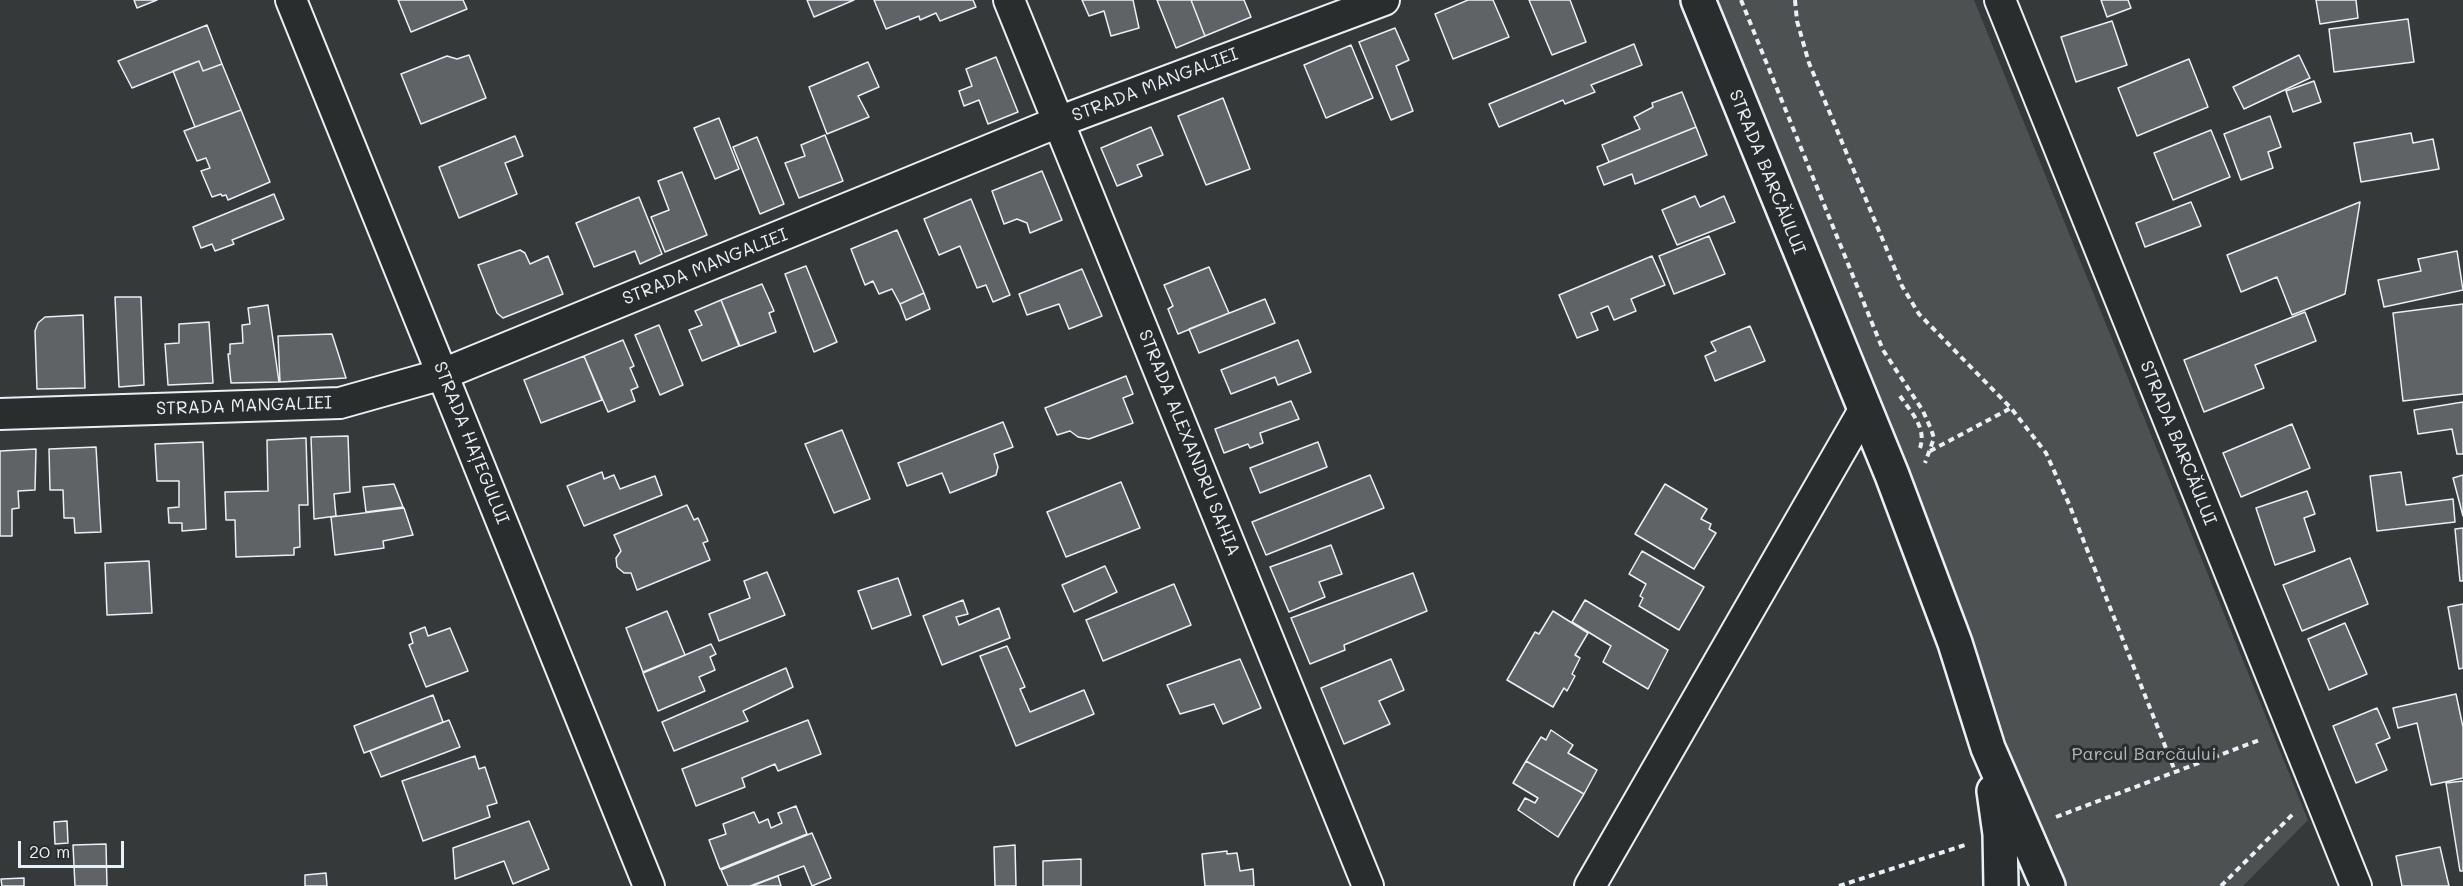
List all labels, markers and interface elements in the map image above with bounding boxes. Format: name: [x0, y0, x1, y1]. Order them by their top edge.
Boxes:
street label: STRADA MANGALIEI: [1069, 43, 1241, 127]
street label: STRADA BARCĂULUI: [1724, 87, 1810, 257]
street label: STRADA MANGALIEI: [619, 224, 791, 310]
street label: STRADA ALEXANDRU SAHIA: [1134, 327, 1244, 559]
street label: STRADA BARCĂULUI: [2135, 358, 2221, 528]
street label: STRADA HAȚEGULUI: [429, 359, 513, 527]
street label: STRADA MANGALIEI: [156, 392, 332, 420]
park label: Parcul Barcăului: [2072, 743, 2216, 765]
scale bar: [21, 829, 128, 867]
text: 20 m: [29, 839, 70, 863]

